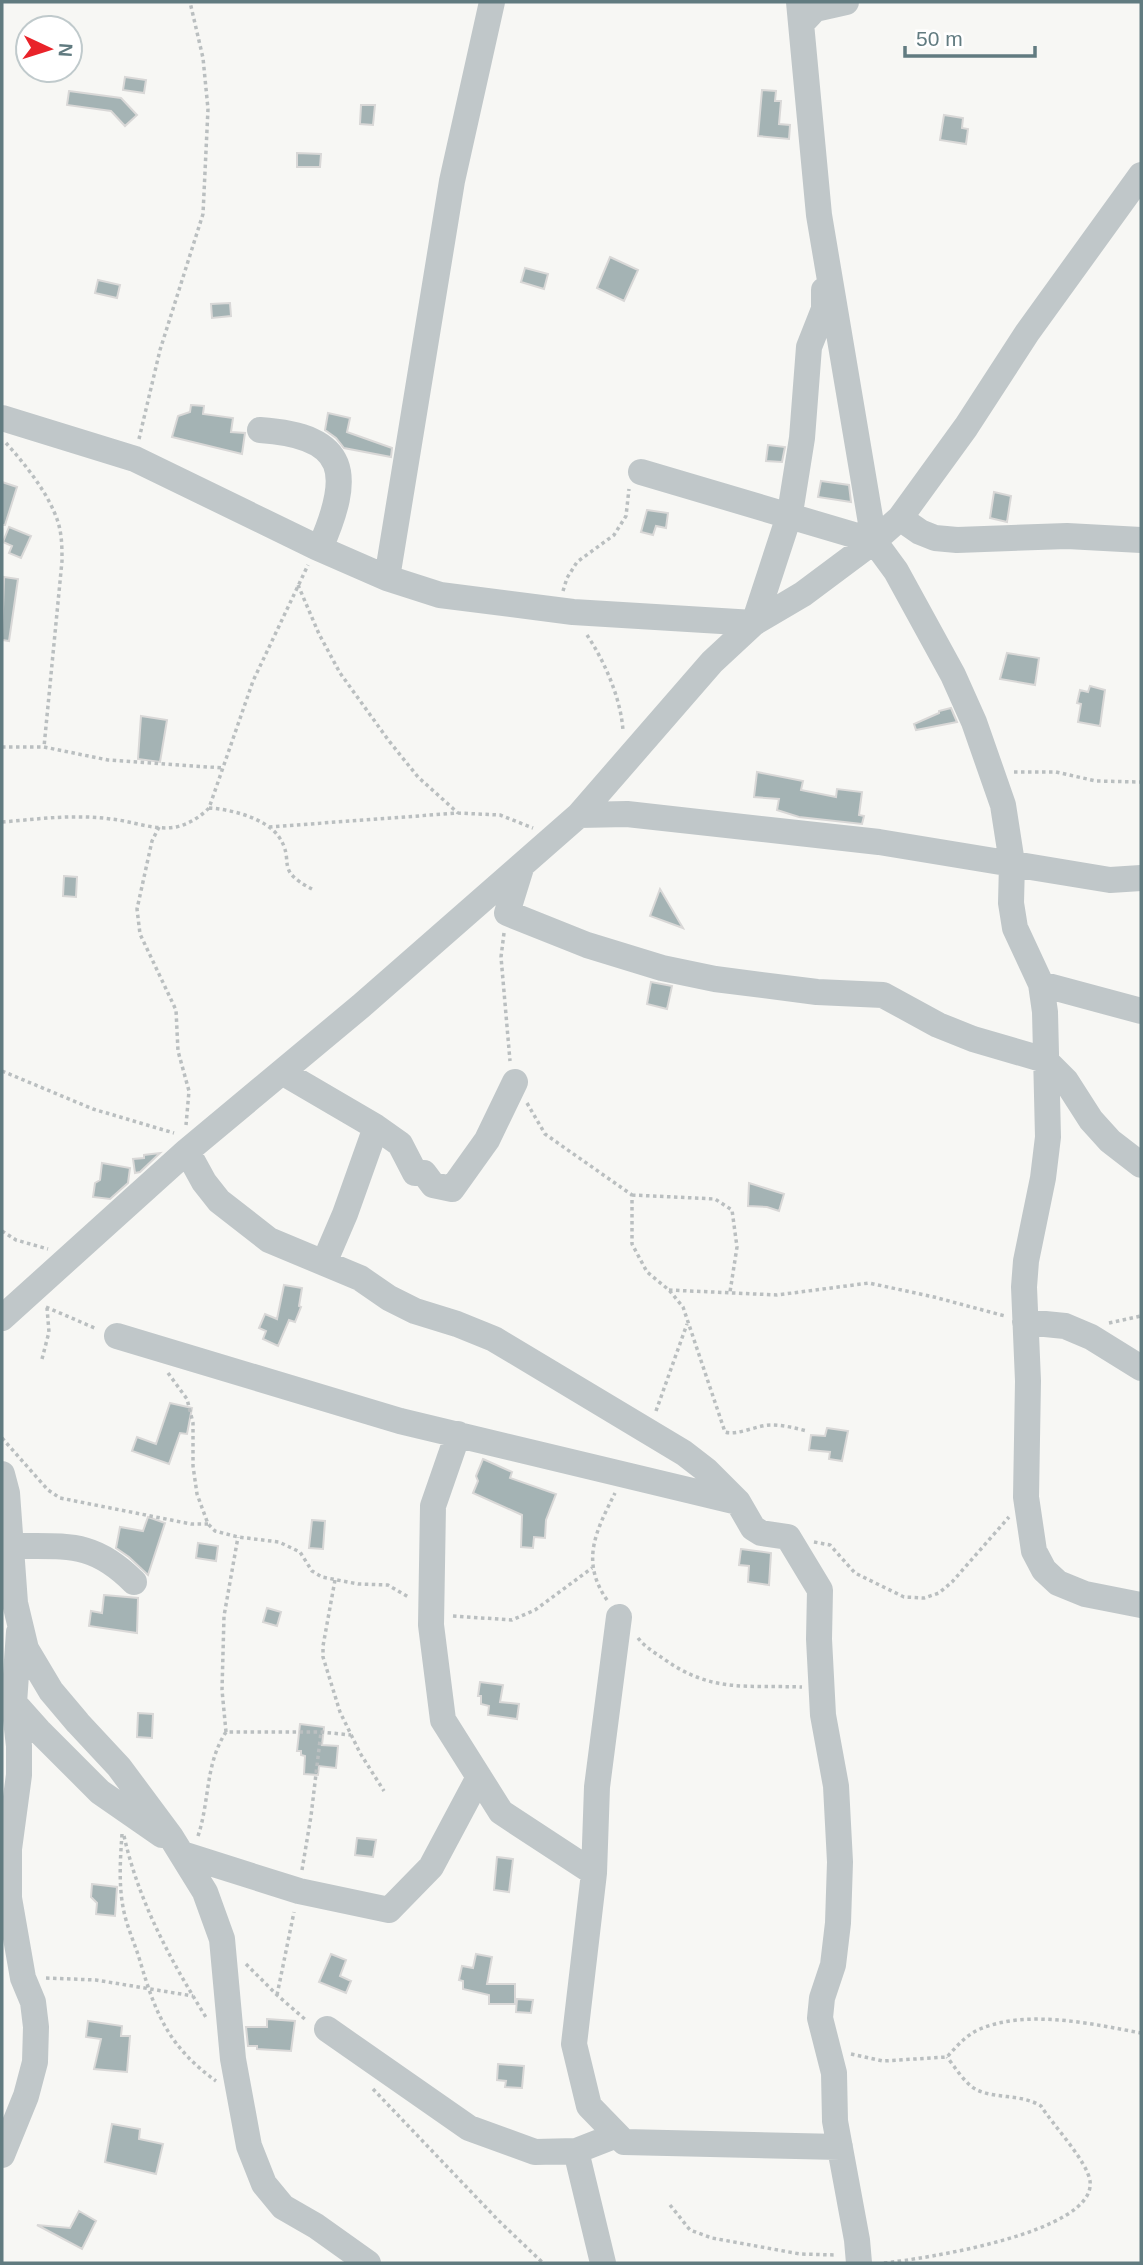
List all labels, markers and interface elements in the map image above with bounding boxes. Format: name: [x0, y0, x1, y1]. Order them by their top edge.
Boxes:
north arrow: [14, 14, 84, 84]
scale bar: [905, 14, 1034, 58]
text: 50 m: [916, 27, 963, 50]
text: N: [55, 43, 76, 58]

